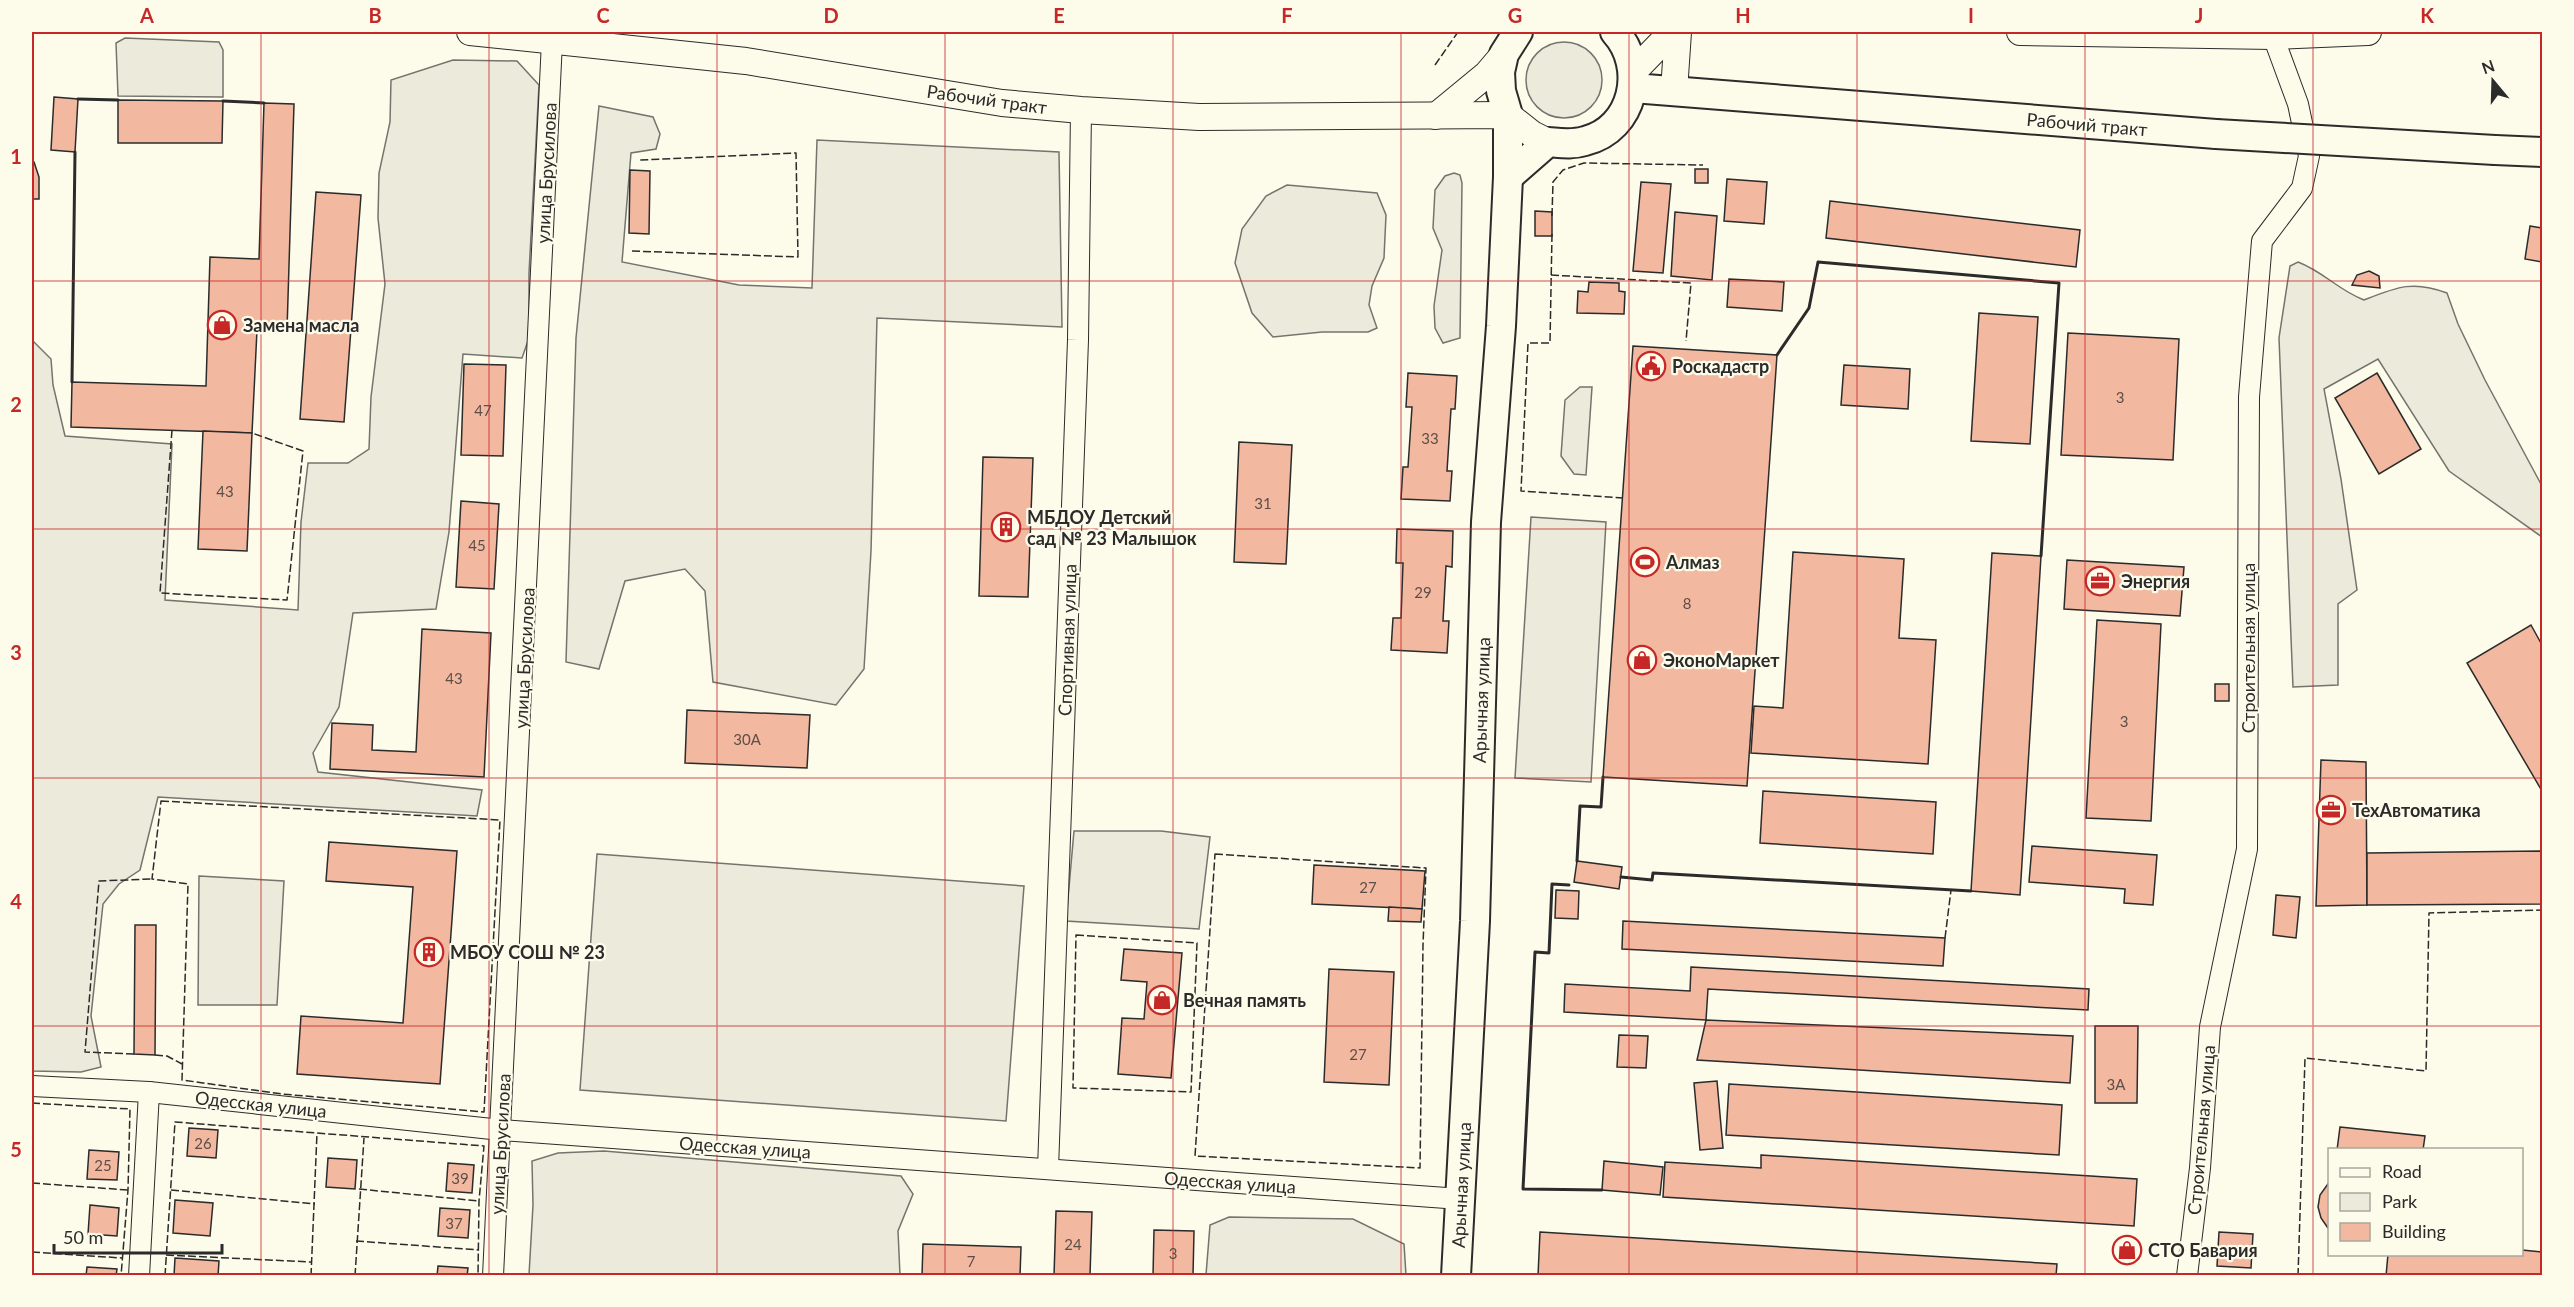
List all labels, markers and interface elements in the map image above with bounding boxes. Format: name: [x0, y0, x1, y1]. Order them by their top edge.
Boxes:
text: A: [139, 3, 154, 27]
text: B: [368, 3, 382, 27]
text: C: [596, 3, 610, 27]
text: D: [823, 3, 839, 27]
text: E: [1053, 3, 1065, 27]
text: F: [1281, 3, 1293, 27]
text: G: [1508, 3, 1522, 27]
text: H: [1735, 3, 1751, 27]
text: I: [1968, 3, 1974, 27]
text: J: [2195, 3, 2203, 27]
text: K: [2420, 3, 2434, 27]
north arrow: [2463, 51, 2523, 111]
text: N: [2479, 55, 2497, 77]
street label: Рабочий тракт: [925, 80, 1049, 118]
street label: улица Брусилова: [531, 102, 561, 244]
street label: Рабочий тракт: [2026, 108, 2148, 140]
text: 1: [10, 144, 22, 168]
shop icon: Замена масла: [206, 309, 238, 341]
place label: Замена масла: [243, 314, 359, 336]
public building icon: Роскадастр: [1635, 350, 1667, 382]
place label: Роскадастр: [1672, 355, 1769, 377]
house number: 3: [2116, 388, 2124, 406]
text: 2: [10, 392, 22, 416]
house number: 47: [474, 401, 492, 419]
house number: 33: [1421, 429, 1439, 447]
house number: 43: [216, 482, 234, 500]
house number: 31: [1254, 494, 1272, 512]
place label: МБДОУ Детский сад № 23 Малышок: [1027, 506, 1197, 549]
building icon: МБДОУ Детский сад № 23 Малышок: [990, 511, 1022, 543]
house number: 45: [468, 536, 486, 554]
sports icon: Алмаз: [1629, 546, 1661, 578]
place label: Алмаз: [1665, 551, 1720, 573]
street label: Строительная улица: [2237, 563, 2259, 733]
street label: Спортивная улица: [1053, 564, 1081, 716]
office icon: Энергия: [2084, 565, 2116, 597]
place label: Энергия: [2121, 570, 2190, 592]
house number: 29: [1414, 583, 1432, 601]
street label: улица Брусилова: [509, 587, 539, 729]
house number: 8: [1683, 594, 1691, 612]
street label: Арычная улица: [1468, 637, 1494, 763]
text: 3: [10, 640, 22, 664]
shop icon: ЭконоМаркет: [1626, 644, 1658, 676]
place label: ЭконоМаркет: [1663, 649, 1780, 671]
house number: 43: [445, 669, 463, 687]
house number: 3: [2120, 712, 2128, 730]
house number: 30А: [733, 730, 762, 748]
office icon: ТехАвтоматика: [2315, 794, 2347, 826]
place label: ТехАвтоматика: [2352, 799, 2481, 821]
house number: 27: [1359, 878, 1377, 896]
text: 4: [10, 889, 22, 913]
building icon: МБОУ СОШ № 23: [413, 936, 445, 968]
place label: МБОУ СОШ № 23: [450, 941, 605, 963]
shop icon: Вечная память: [1146, 984, 1178, 1016]
place label: Вечная память: [1183, 989, 1306, 1011]
street label: Строительная улица: [2183, 1044, 2219, 1216]
house number: 27: [1349, 1045, 1367, 1063]
street label: улица Брусилова: [485, 1073, 515, 1215]
house number: 3А: [2107, 1075, 2126, 1093]
street label: Одесская улица: [194, 1086, 328, 1122]
street label: Арычная улица: [1447, 1121, 1475, 1249]
street label: Одесская улица: [678, 1131, 812, 1163]
house number: 26: [194, 1134, 212, 1152]
text: 5: [10, 1137, 22, 1161]
legend: [2328, 1148, 2523, 1256]
house number: 25: [94, 1156, 112, 1174]
text: Road: [2382, 1160, 2422, 1182]
street label: Одесская улица: [1163, 1166, 1297, 1198]
house number: 39: [451, 1169, 469, 1187]
text: Park: [2382, 1190, 2418, 1212]
house number: 37: [445, 1214, 463, 1232]
scale bar: [54, 1217, 222, 1255]
text: Building: [2382, 1220, 2446, 1242]
text: 50 m: [63, 1226, 103, 1248]
shop icon: СТО Бавария: [2111, 1234, 2143, 1266]
house number: 24: [1064, 1235, 1082, 1253]
place label: СТО Бавария: [2148, 1239, 2258, 1261]
house number: 3: [1169, 1244, 1177, 1262]
house number: 7: [967, 1252, 976, 1270]

